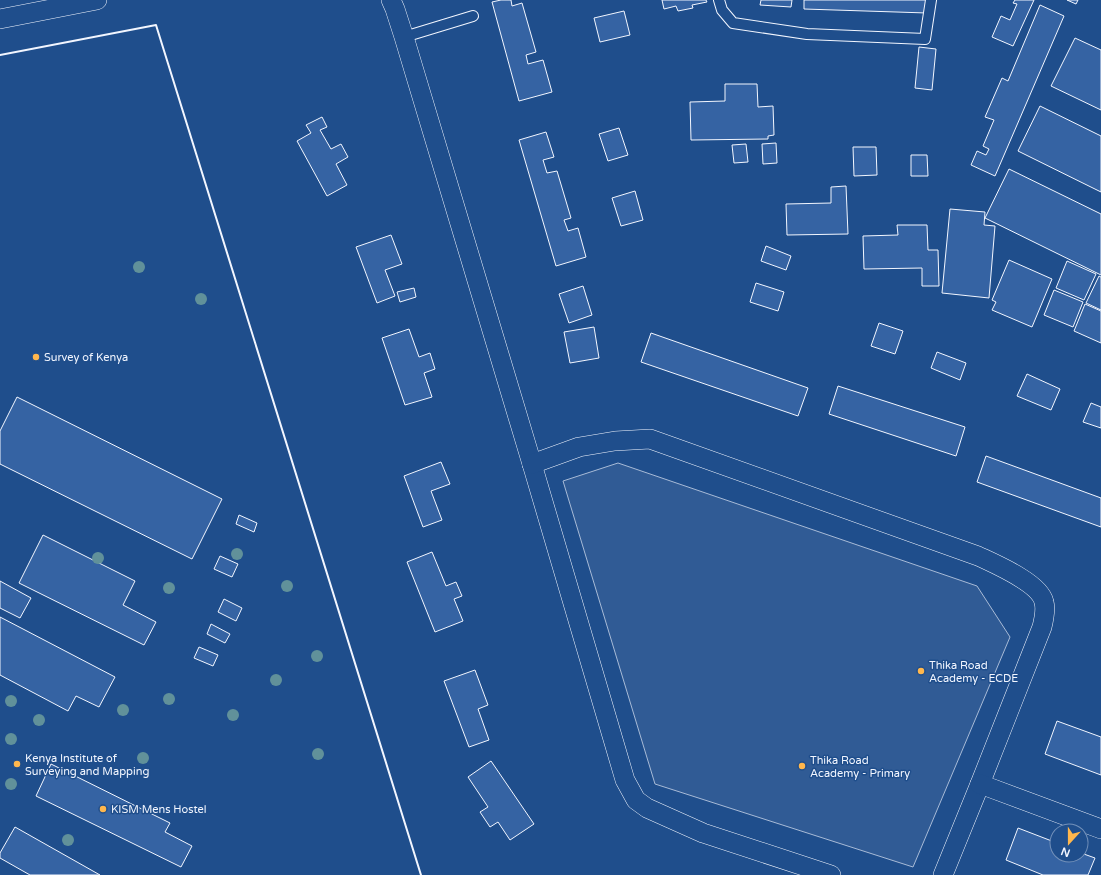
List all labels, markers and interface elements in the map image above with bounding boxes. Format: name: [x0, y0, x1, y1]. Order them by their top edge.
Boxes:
place label: Survey of Kenya: [44, 351, 128, 364]
marker: Survey of Kenya: [31, 352, 41, 362]
place label: Thika Road Academy - ECDE: [929, 659, 1018, 685]
marker: Thika Road Academy - ECDE: [916, 666, 926, 676]
place label: Kenya Institute of Surveying and Mapping: [25, 752, 149, 778]
place label: Thika Road Academy - Primary: [810, 754, 910, 780]
marker: Kenya Institute of Surveying and Mapping: [12, 759, 22, 769]
marker: Thika Road Academy - Primary: [797, 761, 807, 771]
place label: KISM Mens Hostel: [111, 803, 206, 816]
marker: KISM Mens Hostel: [98, 804, 108, 814]
north arrow: [1049, 823, 1089, 863]
text: N: [1059, 844, 1072, 860]

